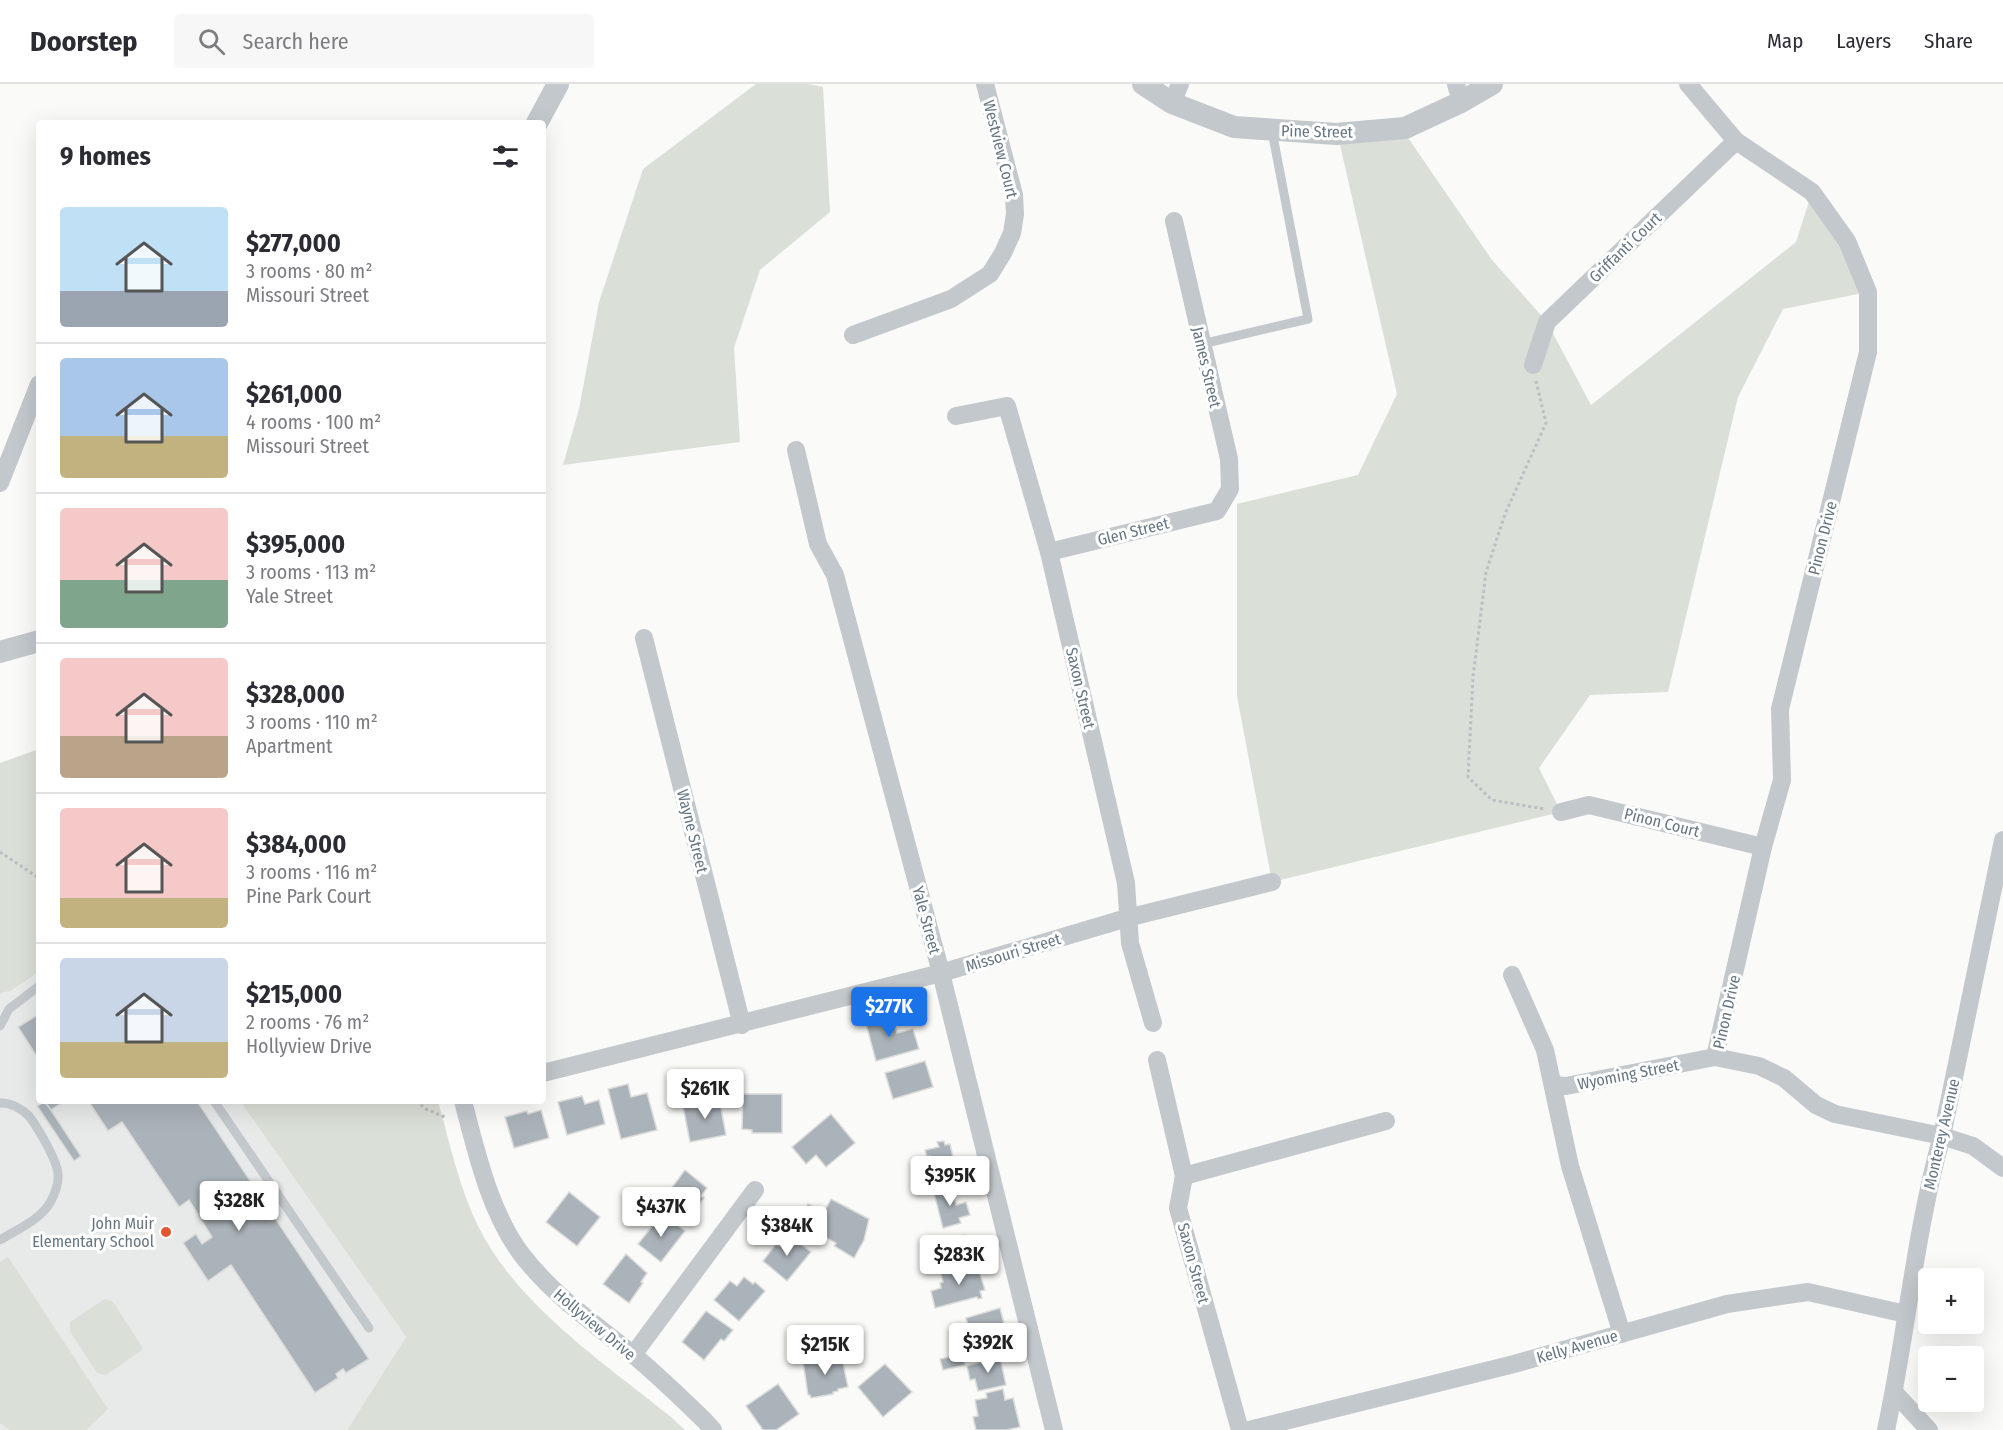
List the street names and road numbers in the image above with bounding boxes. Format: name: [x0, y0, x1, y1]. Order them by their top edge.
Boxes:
street label: Westview Court: [979, 98, 1022, 201]
street label: Pine Street: [1281, 121, 1354, 142]
street label: Griffanti Court: [1585, 208, 1666, 286]
street label: James Street: [1188, 325, 1225, 410]
street label: Pinon Drive: [1804, 499, 1841, 577]
street label: Glen Street: [1096, 513, 1171, 550]
street label: Saxon Street: [1062, 646, 1099, 731]
street label: Wayne Street: [673, 787, 712, 876]
street label: Pinon Court: [1622, 804, 1702, 841]
street label: Yale Street: [908, 884, 945, 957]
street label: Missouri Street: [963, 929, 1064, 976]
street label: Pinon Drive: [1709, 973, 1744, 1051]
street label: Wyoming Street: [1576, 1055, 1681, 1094]
street label: Monterey Avenue: [1920, 1077, 1963, 1191]
street label: Saxon Street: [1174, 1221, 1214, 1306]
street label: Hollyview Drive: [550, 1285, 639, 1364]
street label: Kelly Avenue: [1534, 1326, 1620, 1367]

